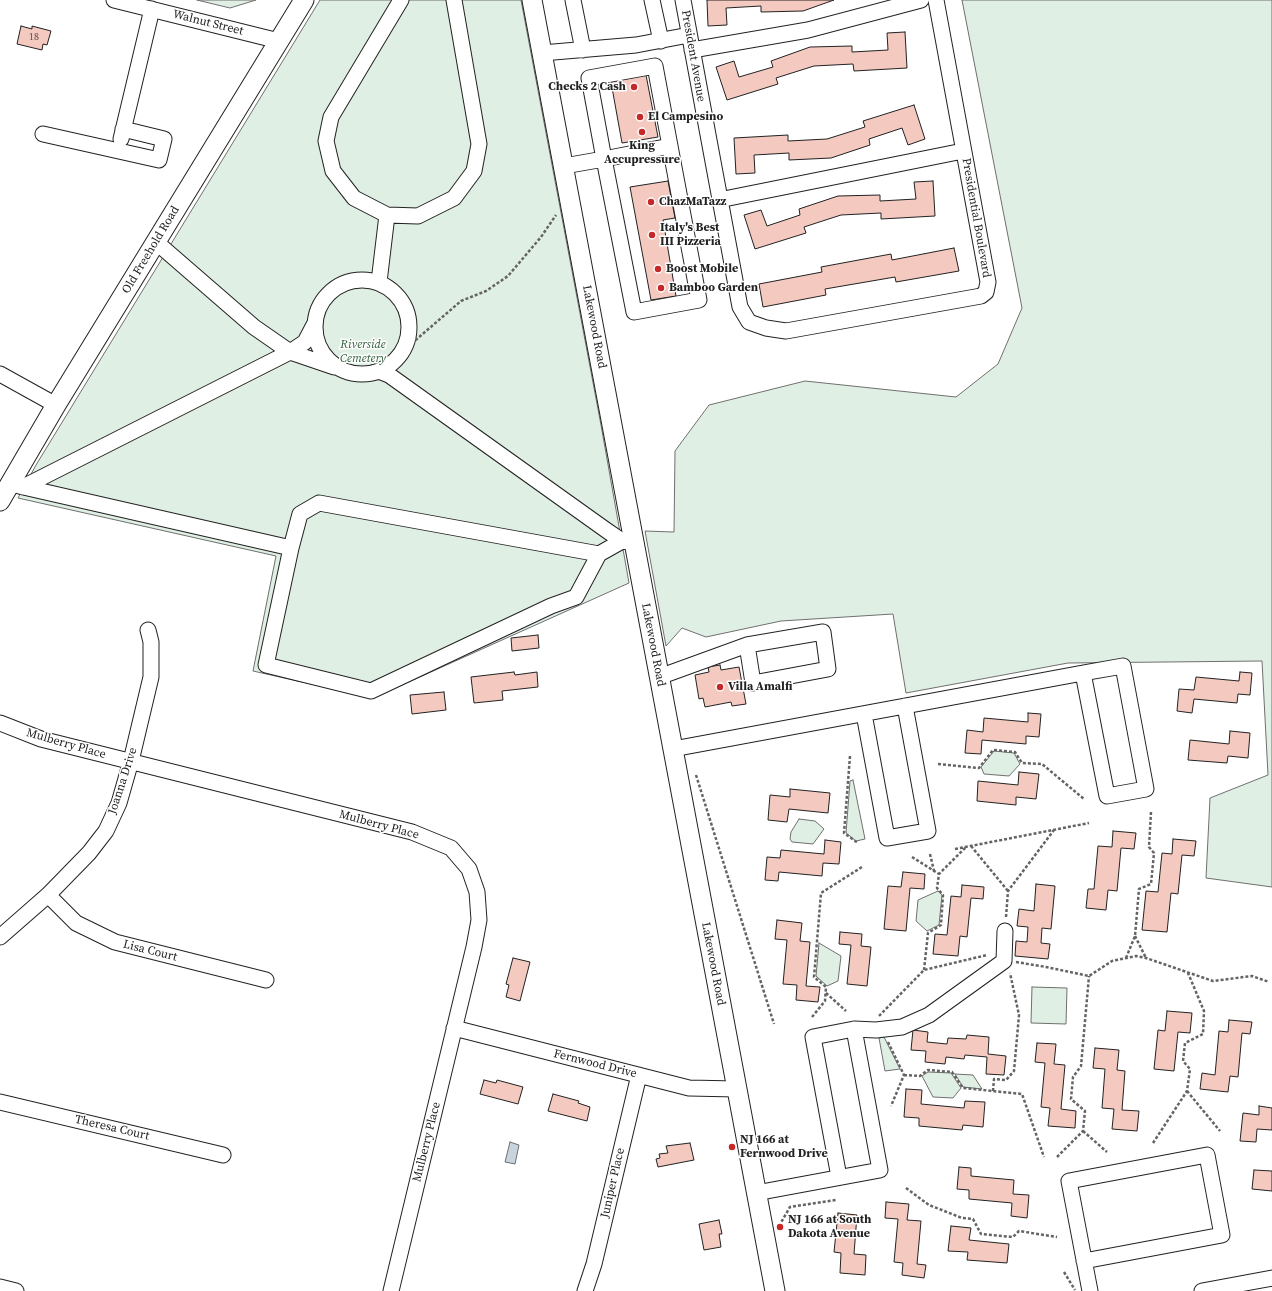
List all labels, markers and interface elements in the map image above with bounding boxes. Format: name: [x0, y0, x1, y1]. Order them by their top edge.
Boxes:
street label: Walnut Street: [171, 7, 245, 39]
street label: President Avenue: [678, 9, 708, 103]
house number: 18: [29, 31, 39, 43]
place label: Checks 2 Cash: [548, 80, 626, 94]
marker: Checks 2 Cash: [629, 82, 639, 92]
place label: El Campesino: [648, 110, 723, 124]
marker: El Campesino: [635, 112, 645, 122]
marker: King Accupressure: [637, 127, 647, 137]
place label: King Accupressure: [604, 139, 680, 167]
street label: Presidential Boulevard: [958, 157, 994, 279]
place label: ChazMaTazz: [659, 195, 726, 209]
marker: ChazMaTazz: [646, 197, 656, 207]
street label: Old Freehold Road: [119, 204, 183, 296]
place label: Italy's Best III Pizzeria: [660, 221, 721, 249]
marker: Italy's Best III Pizzeria: [647, 230, 657, 240]
place label: Boost Mobile: [666, 262, 738, 276]
marker: Boost Mobile: [653, 264, 663, 274]
place label: Bamboo Garden: [669, 281, 758, 295]
marker: Bamboo Garden: [656, 283, 666, 293]
street label: Lakewood Road: [579, 284, 609, 370]
park label: Riverside Cemetery: [340, 338, 386, 366]
street label: Lakewood Road: [638, 602, 668, 688]
place label: Villa Amalfi: [728, 680, 793, 694]
marker: Villa Amalfi: [715, 682, 725, 692]
street label: Mulberry Place: [25, 726, 107, 762]
street label: Joanna Drive: [105, 746, 141, 816]
street label: Mulberry Place: [338, 807, 420, 843]
street label: Lakewood Road: [698, 921, 728, 1007]
street label: Lisa Court: [122, 937, 178, 965]
street label: Fernwood Drive: [552, 1047, 638, 1081]
street label: Mulberry Place: [410, 1100, 444, 1184]
street label: Theresa Court: [73, 1112, 151, 1144]
place label: NJ 166 at Fernwood Drive: [740, 1133, 828, 1161]
marker: NJ 166 at Fernwood Drive: [727, 1142, 737, 1152]
street label: Juniper Place: [598, 1147, 628, 1219]
place label: NJ 166 at South Dakota Avenue: [788, 1213, 871, 1241]
marker: NJ 166 at South Dakota Avenue: [775, 1222, 785, 1232]

